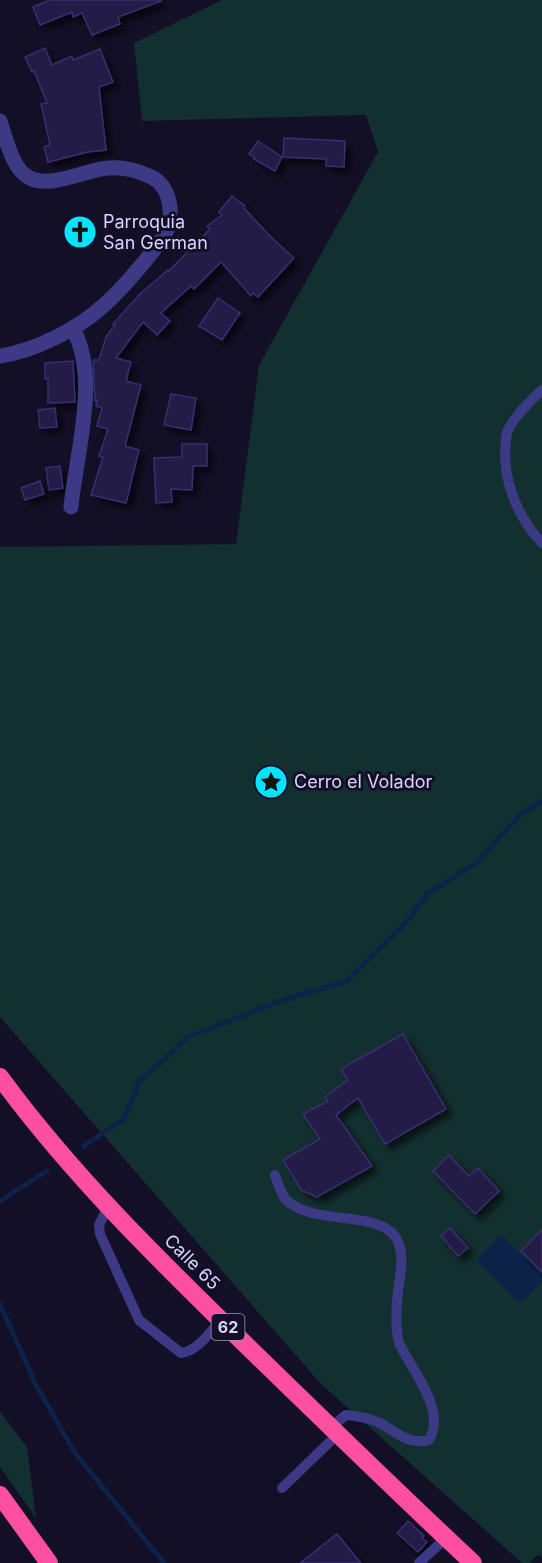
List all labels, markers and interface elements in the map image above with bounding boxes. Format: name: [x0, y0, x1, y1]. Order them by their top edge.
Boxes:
place label: Parroquia San German: [103, 211, 208, 253]
church icon: Parroquia San German: [62, 214, 98, 250]
place icon: Cerro el Volador: [253, 764, 289, 800]
place label: Cerro el Volador: [294, 771, 433, 792]
street label: Calle 65: [160, 1230, 224, 1294]
road number: 62: [212, 1314, 244, 1340]

